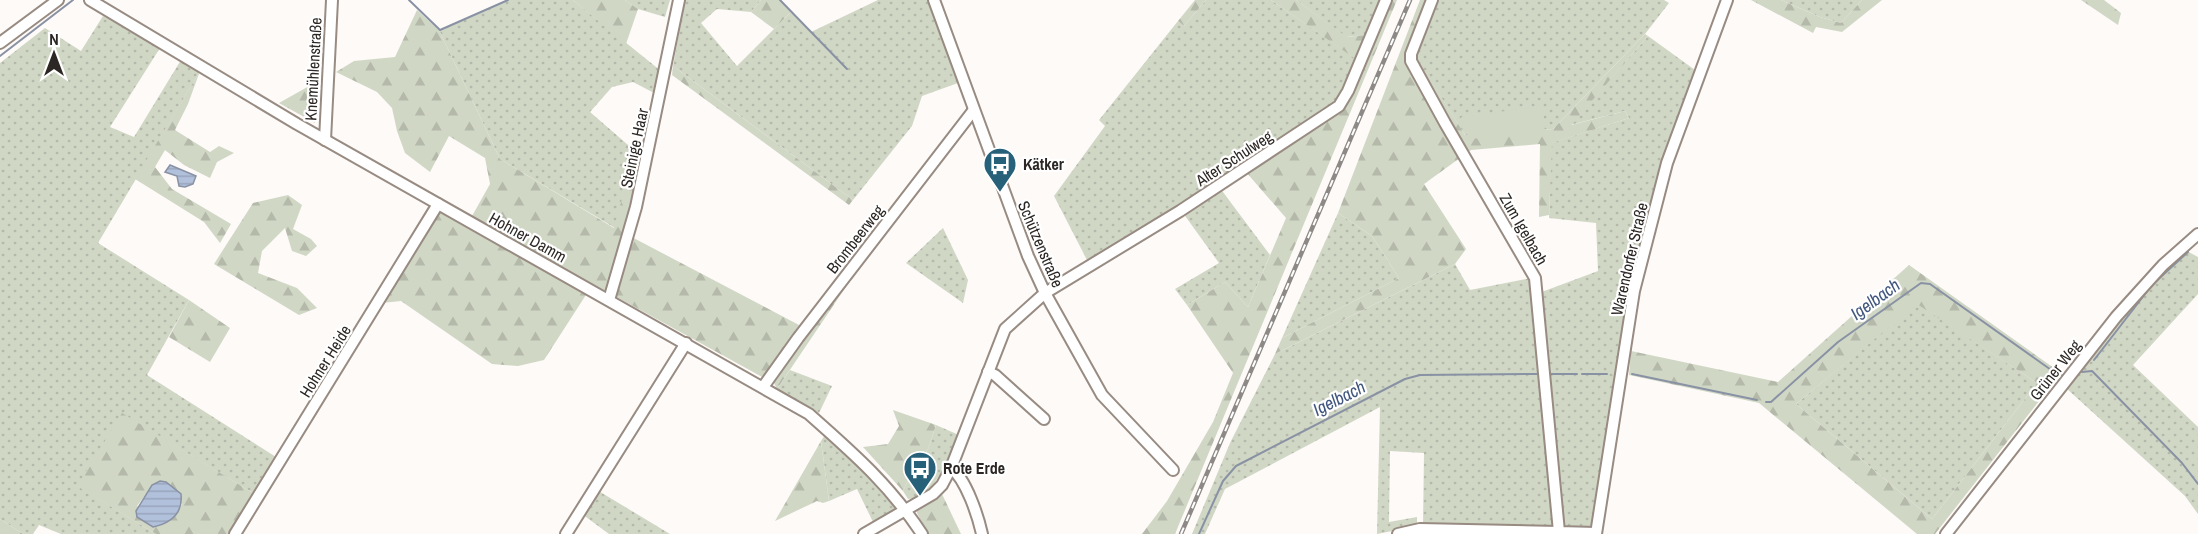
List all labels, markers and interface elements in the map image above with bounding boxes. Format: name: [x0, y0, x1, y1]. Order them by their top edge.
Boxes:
street label: Knemühlenstraße: [299, 17, 327, 121]
north arrow: [24, 24, 84, 84]
text: N: [49, 28, 59, 50]
street label: Steinige Haar: [615, 106, 653, 190]
street label: Alter Schulweg: [1190, 125, 1277, 192]
bus stop icon: Kätker: [982, 146, 1018, 193]
place label: Kätker: [1023, 153, 1065, 175]
street label: Zum Igelbach: [1495, 189, 1553, 269]
street label: Schützenstraße: [1013, 197, 1069, 291]
street label: Brombeerweg: [821, 199, 889, 278]
street label: Warendorfer Straße: [1605, 200, 1653, 318]
street label: Hohner Damm: [485, 207, 571, 267]
water label: Igelbach: [1845, 272, 1905, 326]
street label: Hohner Heide: [294, 321, 356, 401]
street label: Grüner Weg: [2024, 335, 2086, 405]
water label: Igelbach: [1308, 374, 1370, 422]
bus stop icon: Rote Erde: [902, 450, 938, 497]
place label: Rote Erde: [943, 457, 1005, 479]

